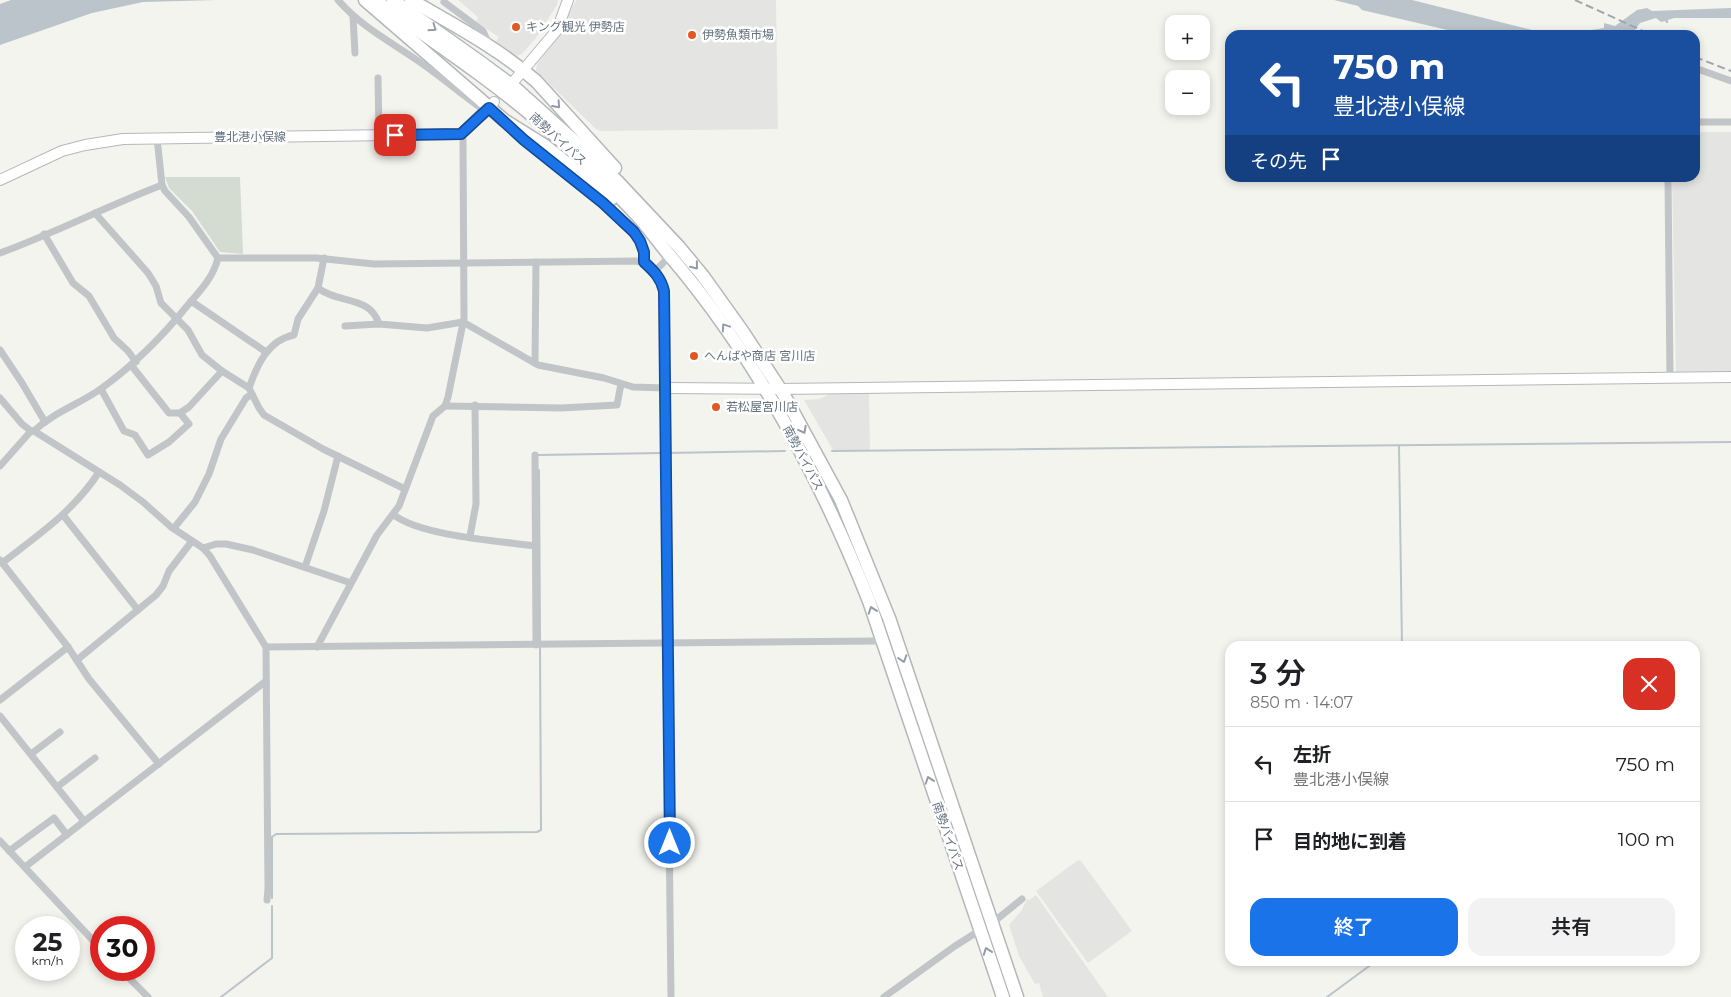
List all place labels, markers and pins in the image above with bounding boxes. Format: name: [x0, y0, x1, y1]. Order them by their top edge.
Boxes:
place label: キング観光 伊勢店: [526, 19, 625, 34]
marker: キング観光 伊勢店: [510, 21, 522, 33]
place label: 伊勢魚類市場: [702, 27, 774, 42]
marker: 伊勢魚類市場: [686, 29, 698, 41]
pin: [374, 114, 416, 156]
place label: へんばや商店 宮川店: [704, 348, 815, 363]
marker: へんばや商店 宮川店: [688, 350, 700, 362]
place label: 若松屋宮川店: [726, 399, 798, 414]
marker: 若松屋宮川店: [710, 401, 722, 413]

